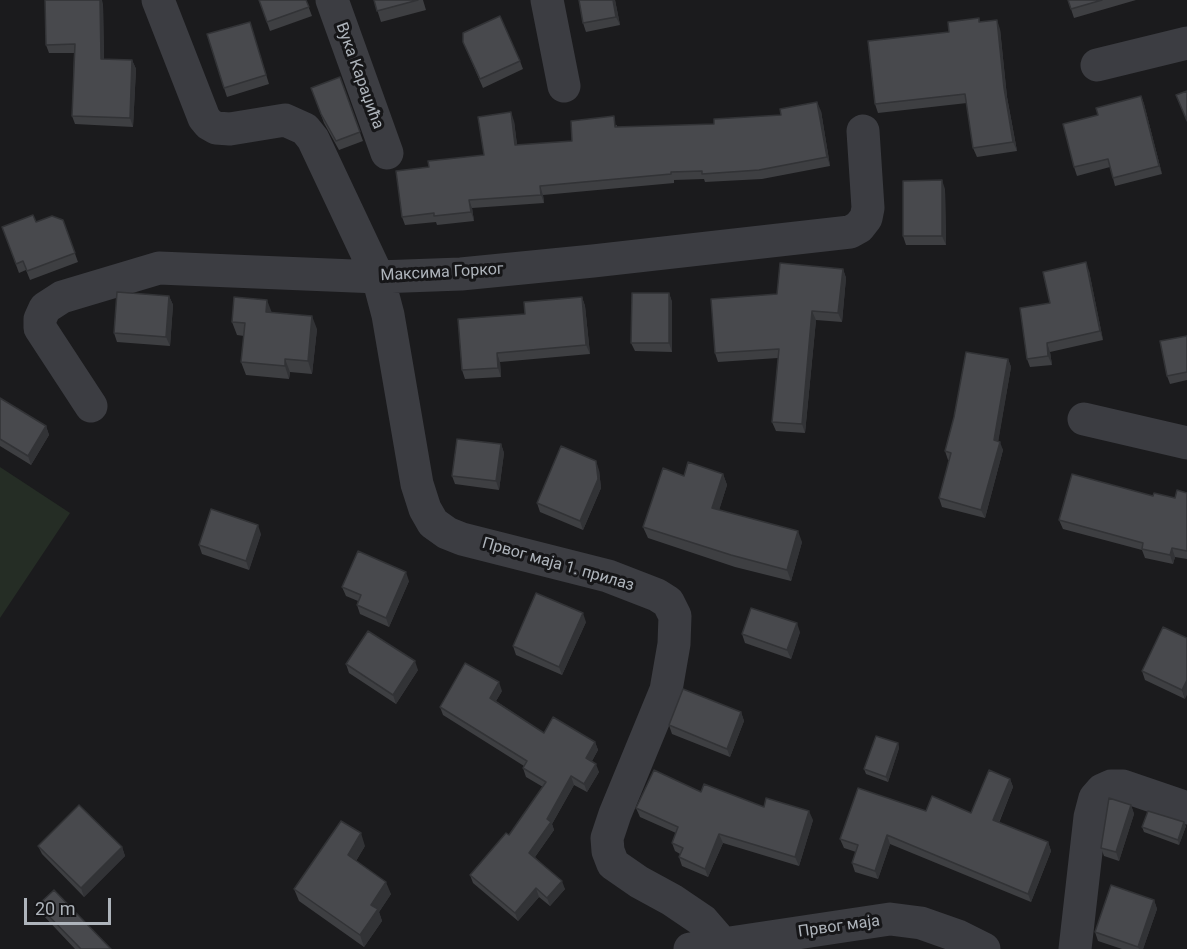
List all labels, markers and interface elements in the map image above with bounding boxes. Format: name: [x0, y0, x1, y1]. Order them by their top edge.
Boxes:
street label: Вука Караџића: [331, 20, 387, 132]
street label: Максима Горког: [380, 260, 504, 286]
street label: Првог маја 1. прилаз: [480, 534, 636, 596]
scale bar: [27, 886, 114, 924]
text: 20 m: [35, 898, 75, 919]
street label: Првог маја: [797, 912, 881, 942]

